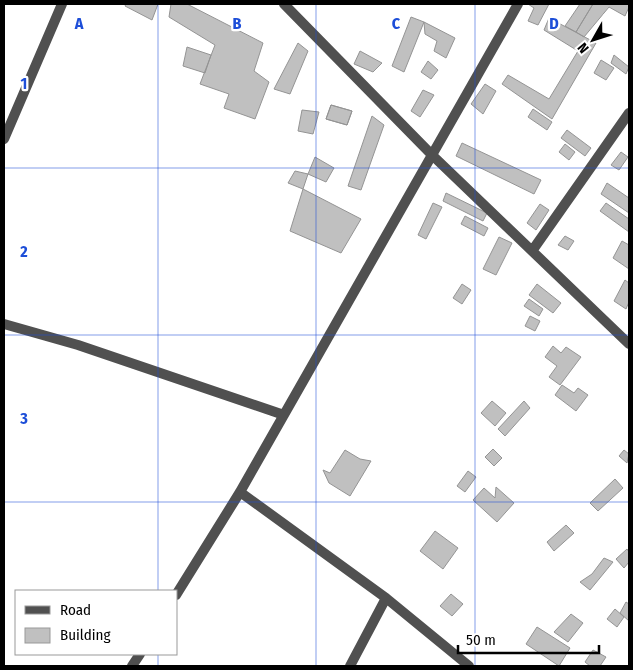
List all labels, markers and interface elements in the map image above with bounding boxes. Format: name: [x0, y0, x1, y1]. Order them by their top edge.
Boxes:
text: A: [74, 14, 84, 33]
text: B: [233, 14, 242, 33]
text: C: [392, 14, 401, 33]
text: D: [549, 14, 559, 33]
north arrow: [568, 15, 618, 65]
text: N: [574, 39, 593, 56]
text: 1: [21, 74, 27, 93]
text: 2: [19, 242, 28, 261]
text: 3: [19, 409, 28, 428]
legend: [15, 590, 178, 655]
text: Road: [60, 601, 91, 619]
scale bar: [458, 622, 599, 654]
text: Building: [60, 626, 111, 644]
text: 50 m: [466, 631, 496, 649]

